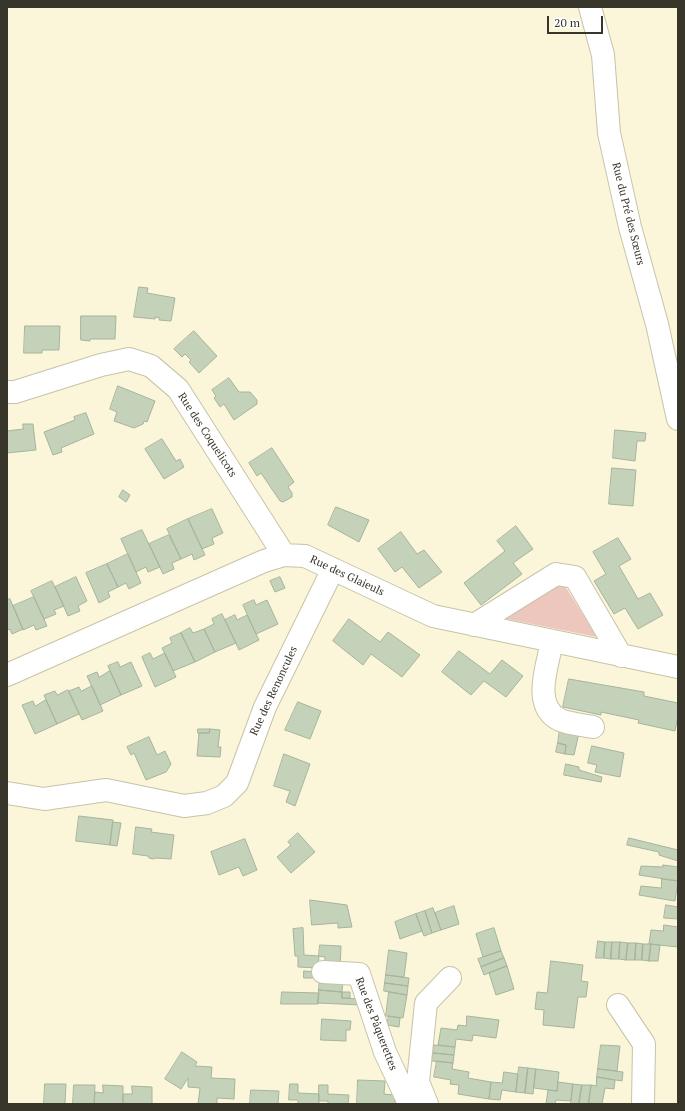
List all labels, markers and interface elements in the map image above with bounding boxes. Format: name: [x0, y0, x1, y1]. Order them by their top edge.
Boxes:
scale bar: [549, 8, 605, 34]
text: 20 m: [554, 15, 580, 30]
street label: Rue du Pré des Sœurs: [609, 161, 647, 267]
street label: Rue des Coquelicots: [175, 390, 239, 480]
street label: Rue des Glaieuls: [308, 553, 386, 599]
street label: Rue des Renoncules: [247, 644, 301, 738]
street label: Rue des Pâquerettes: [352, 976, 400, 1072]

